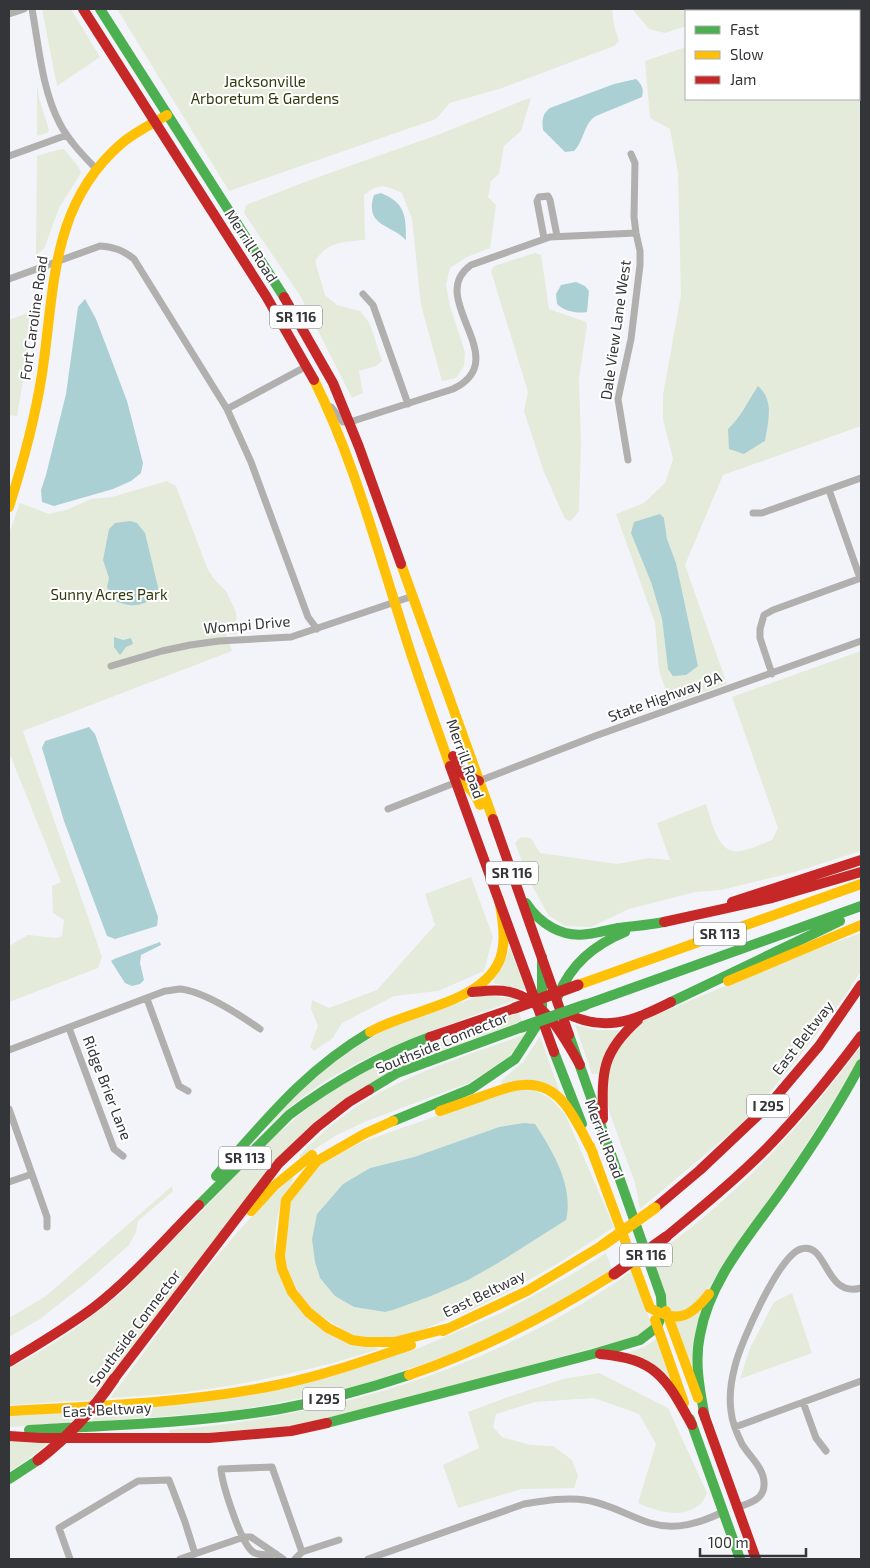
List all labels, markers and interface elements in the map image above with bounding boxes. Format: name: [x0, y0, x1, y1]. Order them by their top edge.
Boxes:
legend: [685, 10, 860, 100]
text: Fast: [730, 20, 760, 38]
text: Slow: [730, 45, 764, 63]
text: Jam: [730, 70, 756, 88]
park label: Jacksonville Arboretum & Gardens: [191, 72, 339, 107]
street label: Merrill Road: [222, 206, 282, 285]
street label: Fort Caroline Road: [15, 255, 51, 381]
street label: Dale View Lane West: [596, 258, 634, 401]
road number: SR 116: [270, 306, 322, 328]
park label: Sunny Acres Park: [50, 585, 168, 603]
street label: Wompi Drive: [203, 611, 291, 637]
street label: State Highway 9A: [605, 667, 725, 725]
street label: Merrill Road: [443, 716, 489, 801]
road number: SR 116: [486, 861, 538, 884]
road number: SR 113: [694, 922, 746, 946]
street label: East Beltway: [768, 997, 837, 1078]
street label: Southside Connector: [373, 1007, 511, 1077]
street label: Ridge Brier Lane: [80, 1033, 136, 1142]
road number: I 295: [747, 1094, 789, 1118]
street label: Merrill Road: [582, 1096, 628, 1181]
road number: SR 113: [219, 1146, 271, 1170]
road number: SR 116: [620, 1244, 672, 1266]
street label: East Beltway: [440, 1265, 528, 1321]
street label: Southside Connector: [84, 1266, 184, 1389]
road number: I 295: [303, 1388, 345, 1410]
street label: East Beltway: [62, 1398, 152, 1420]
scale bar: [700, 1526, 806, 1558]
text: 100 m: [708, 1533, 749, 1551]

